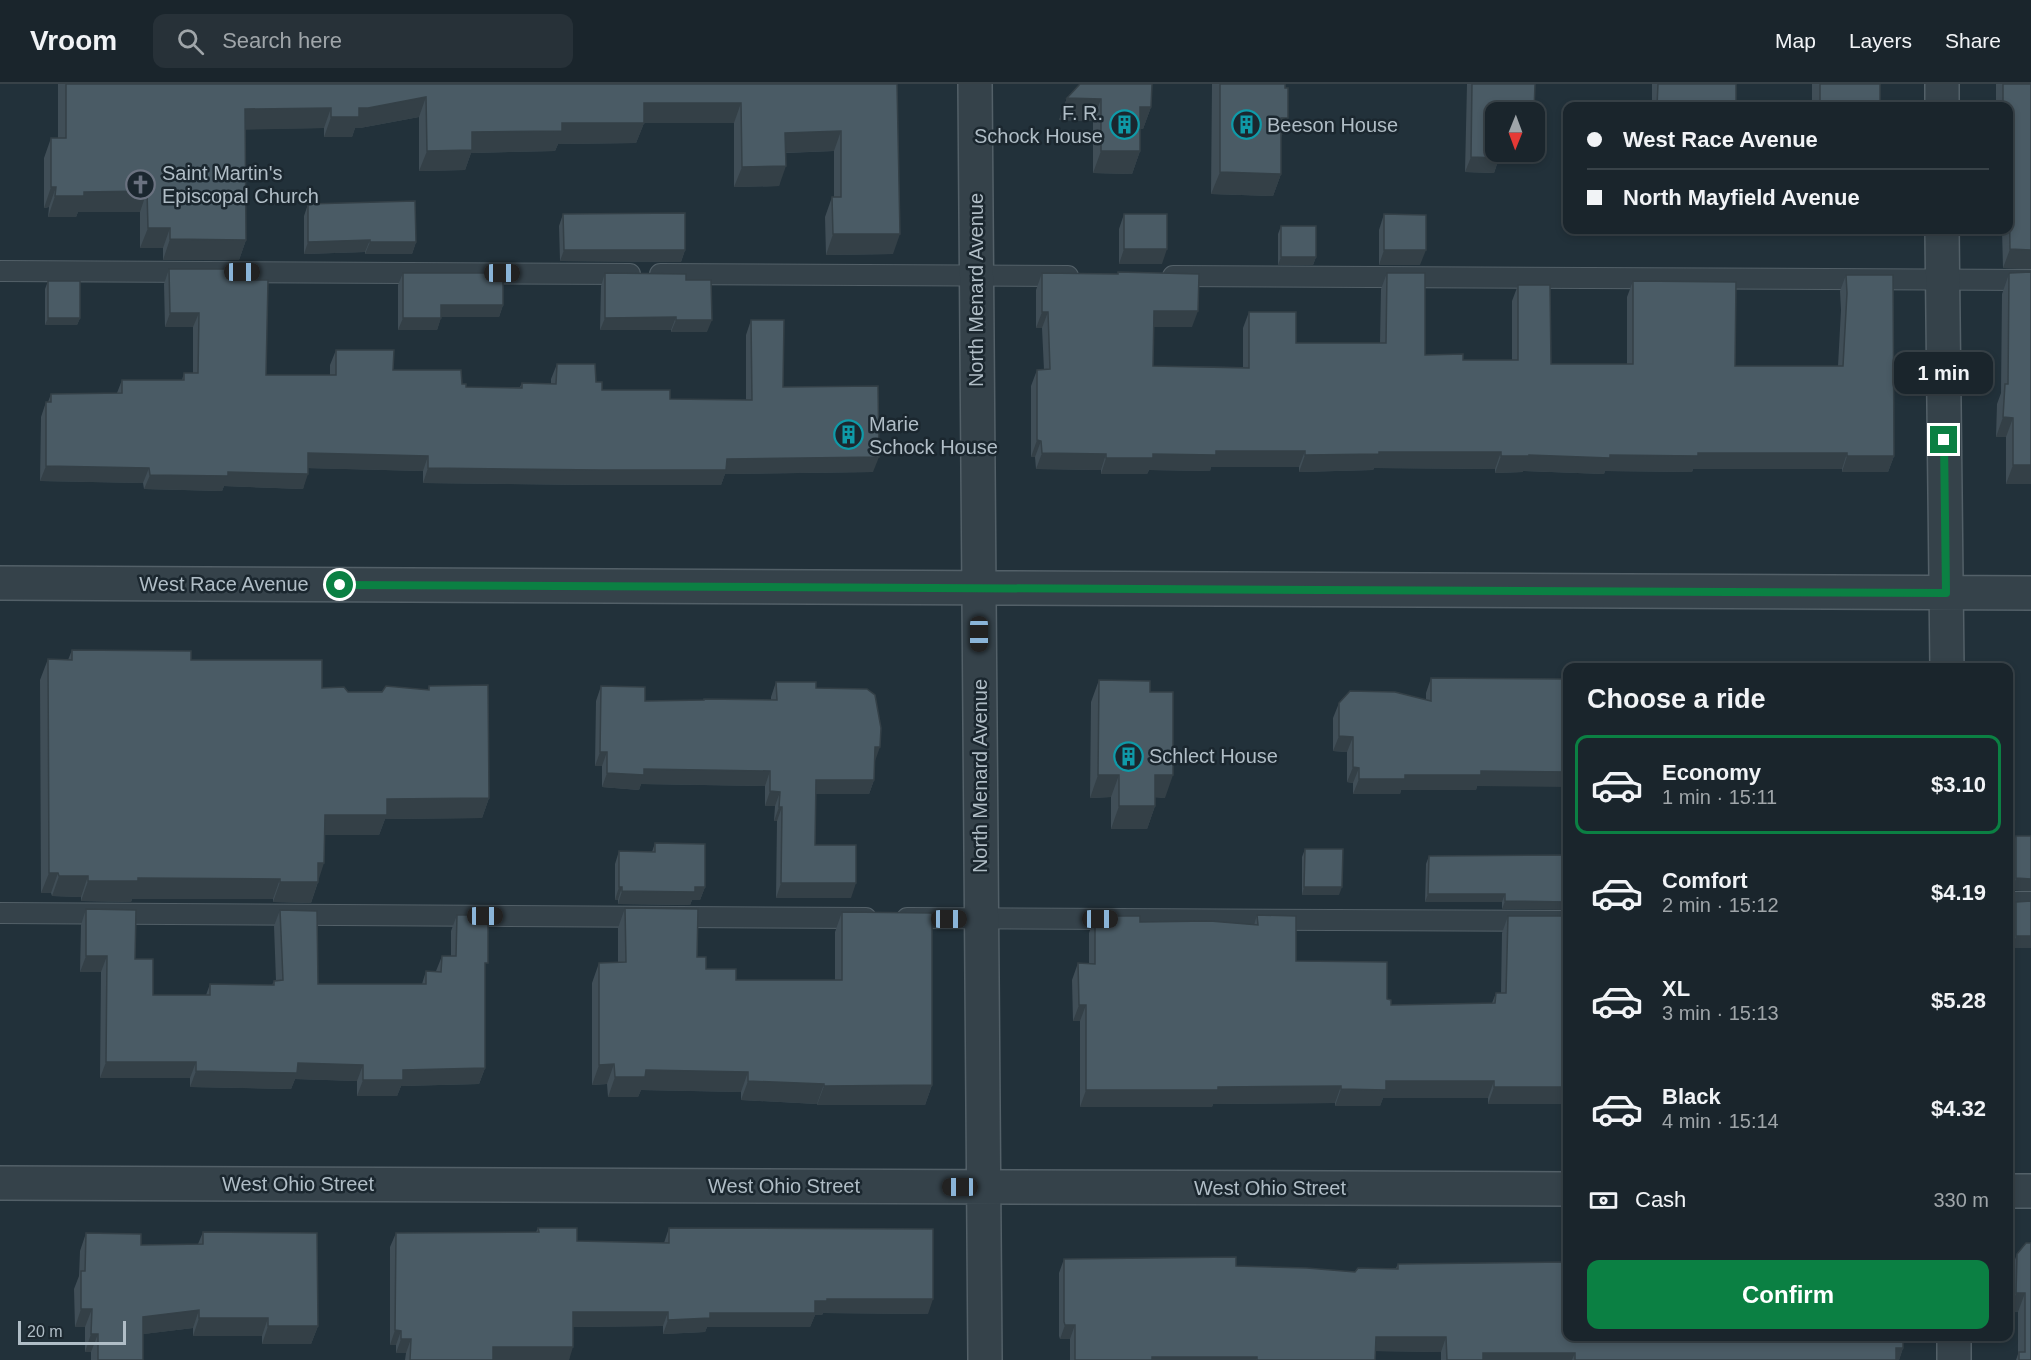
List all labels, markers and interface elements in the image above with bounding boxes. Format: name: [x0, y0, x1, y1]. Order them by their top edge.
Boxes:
search box: [153, 14, 573, 68]
text: Vroom: [30, 25, 117, 56]
icon: search: [174, 25, 207, 58]
text: Search here: [222, 28, 342, 53]
text: Map: [1775, 29, 1816, 52]
text: Layers: [1849, 29, 1912, 52]
text: Share: [1945, 29, 2001, 52]
place label: F. R. Schock House: [974, 102, 1103, 147]
north arrow: [1485, 102, 1545, 162]
map controls: [1485, 102, 1545, 162]
building icon: F. R. Schock House: [1108, 109, 1140, 141]
building icon: Beeson House: [1230, 109, 1262, 141]
place label: Beeson House: [1267, 114, 1398, 136]
text: West Race Avenue: [1623, 127, 1818, 152]
place label: Saint Martin's Episcopal Church: [162, 162, 319, 207]
church icon: Saint Martin's Episcopal Church: [125, 168, 157, 200]
text: North Mayfield Avenue: [1623, 185, 1860, 210]
street label: North Menard Avenue: [965, 193, 987, 387]
car: [224, 263, 260, 281]
car: [484, 264, 520, 282]
callout: 1 min: [1894, 353, 1994, 395]
text: 1 min: [1917, 362, 1970, 384]
place label: Marie Schock House: [869, 413, 998, 458]
building icon: Marie Schock House: [832, 419, 864, 451]
route end: [1930, 426, 1957, 453]
route start: [326, 571, 353, 598]
street label: West Race Avenue: [139, 573, 309, 595]
car: [970, 616, 988, 652]
street label: North Menard Avenue: [969, 679, 991, 873]
text: Choose a ride: [1587, 684, 1766, 714]
building icon: Schlect House: [1112, 740, 1144, 772]
place label: Schlect House: [1149, 745, 1278, 767]
icon: car: [1590, 758, 1644, 812]
text: Economy: [1662, 760, 1761, 785]
text: $3.10: [1931, 772, 1986, 797]
text: 1 min · 15:11: [1662, 786, 1777, 808]
icon: car: [1590, 866, 1644, 920]
text: Comfort: [1662, 868, 1748, 893]
text: $4.19: [1931, 880, 1986, 905]
text: 2 min · 15:12: [1662, 894, 1779, 916]
car: [467, 907, 503, 925]
car: [931, 910, 967, 928]
car: [1082, 910, 1118, 928]
icon: car: [1590, 974, 1644, 1028]
text: XL: [1662, 976, 1690, 1001]
text: $5.28: [1931, 988, 1986, 1013]
text: 3 min · 15:13: [1662, 1002, 1779, 1024]
icon: car: [1590, 1082, 1644, 1136]
text: Black: [1662, 1084, 1721, 1109]
text: $4.32: [1931, 1096, 1986, 1121]
text: 4 min · 15:14: [1662, 1110, 1779, 1132]
street label: West Ohio Street: [222, 1173, 374, 1195]
street label: West Ohio Street: [708, 1175, 860, 1197]
street label: West Ohio Street: [1194, 1177, 1346, 1199]
car: [942, 1178, 978, 1196]
icon: cash: [1587, 1184, 1620, 1217]
text: Cash: [1635, 1187, 1686, 1212]
text: 330 m: [1933, 1189, 1989, 1211]
button: Confirm: [1587, 1260, 1989, 1329]
scale bar: [18, 1318, 126, 1346]
text: 20 m: [27, 1323, 63, 1340]

